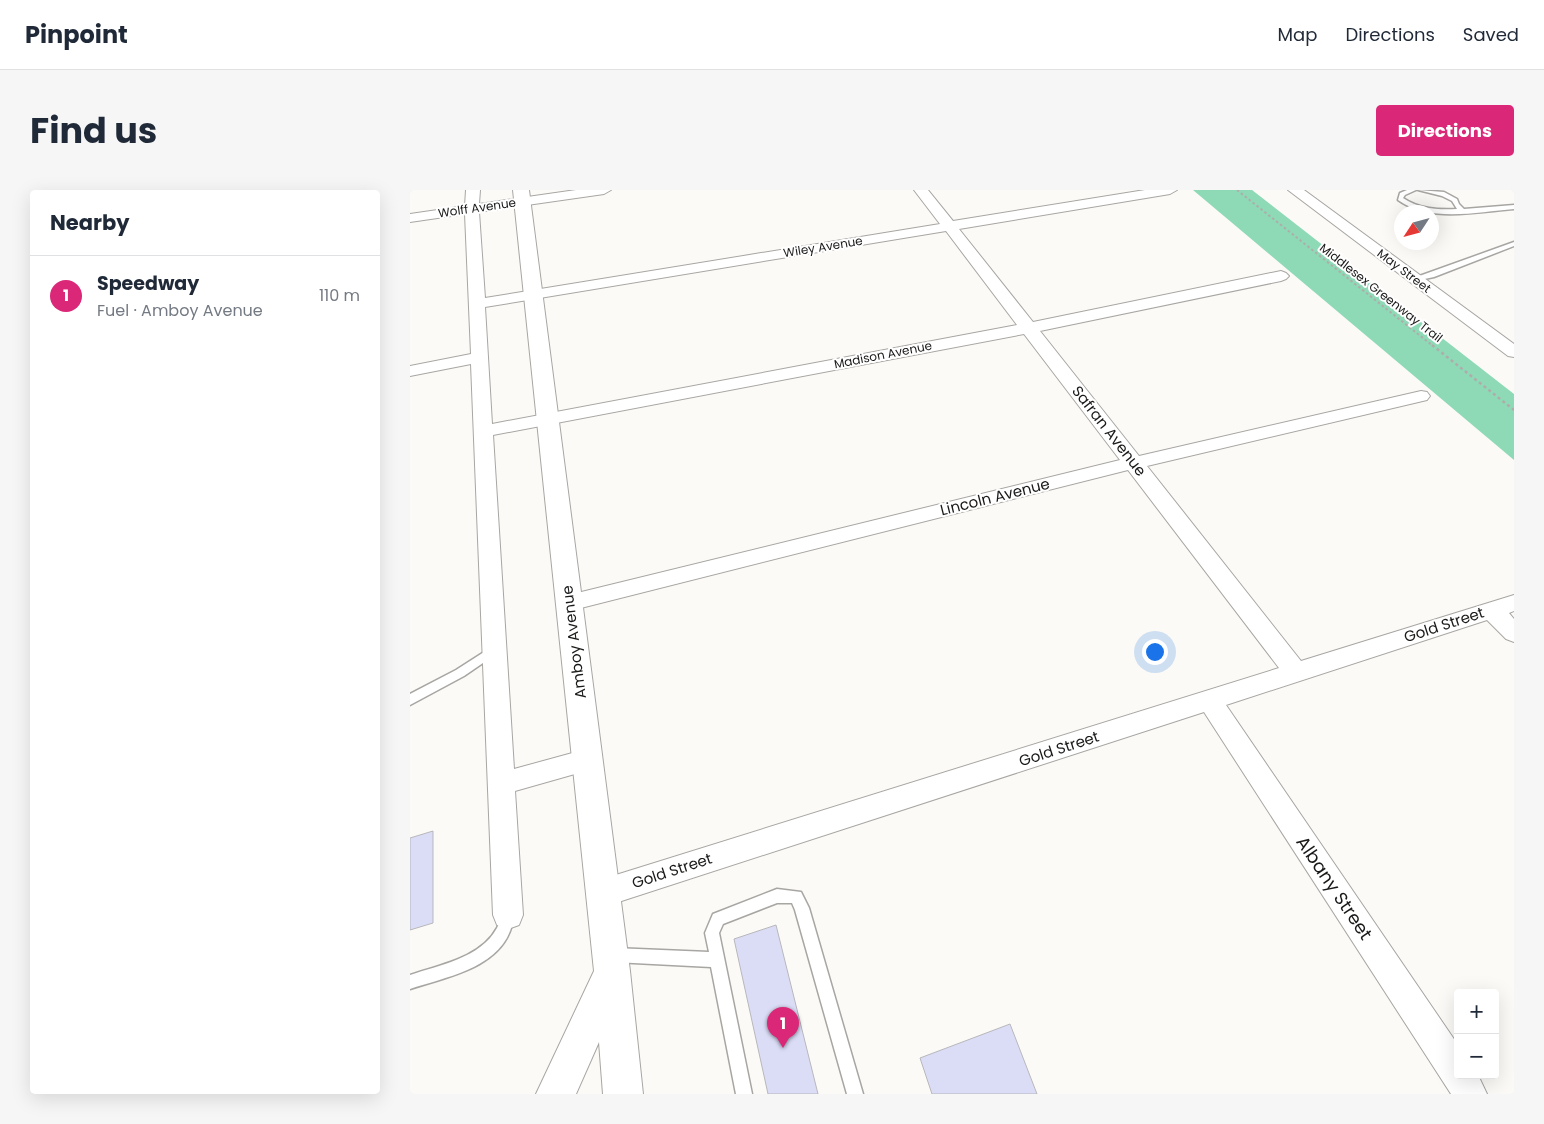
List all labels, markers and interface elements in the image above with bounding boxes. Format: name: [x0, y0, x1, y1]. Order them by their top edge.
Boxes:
text: Pinpoint: [25, 18, 128, 51]
text: Map: [1278, 22, 1317, 47]
text: Directions: [1345, 22, 1435, 47]
text: Saved: [1463, 22, 1519, 47]
button: Directions: [1376, 105, 1514, 156]
text: Find us: [30, 106, 157, 155]
street label: Wolff Avenue: [437, 194, 517, 221]
north arrow: [1394, 205, 1439, 250]
text: Nearby: [50, 208, 130, 237]
street label: Wiley Avenue: [782, 232, 864, 261]
street label: Middlesex Greenway Trail: [1316, 239, 1446, 346]
street label: May Street: [1374, 245, 1435, 297]
text: Speedway: [97, 270, 199, 297]
text: 1: [63, 284, 69, 307]
text: 110 m: [319, 284, 360, 307]
text: Fuel · Amboy Avenue: [97, 299, 263, 322]
street label: Madison Avenue: [832, 337, 933, 372]
street label: Safran Avenue: [1067, 381, 1151, 480]
street label: Lincoln Avenue: [938, 473, 1052, 520]
street label: Amboy Avenue: [556, 584, 591, 700]
street label: Gold Street: [1401, 602, 1487, 647]
your location: [1142, 639, 1168, 665]
street label: Gold Street: [1016, 726, 1102, 771]
street label: Albany Street: [1290, 831, 1378, 944]
street label: Gold Street: [629, 848, 715, 893]
map controls: [1454, 989, 1499, 1079]
button: +: [1454, 989, 1499, 1034]
pin: 1: [767, 1007, 799, 1048]
button: −: [1454, 1034, 1499, 1079]

